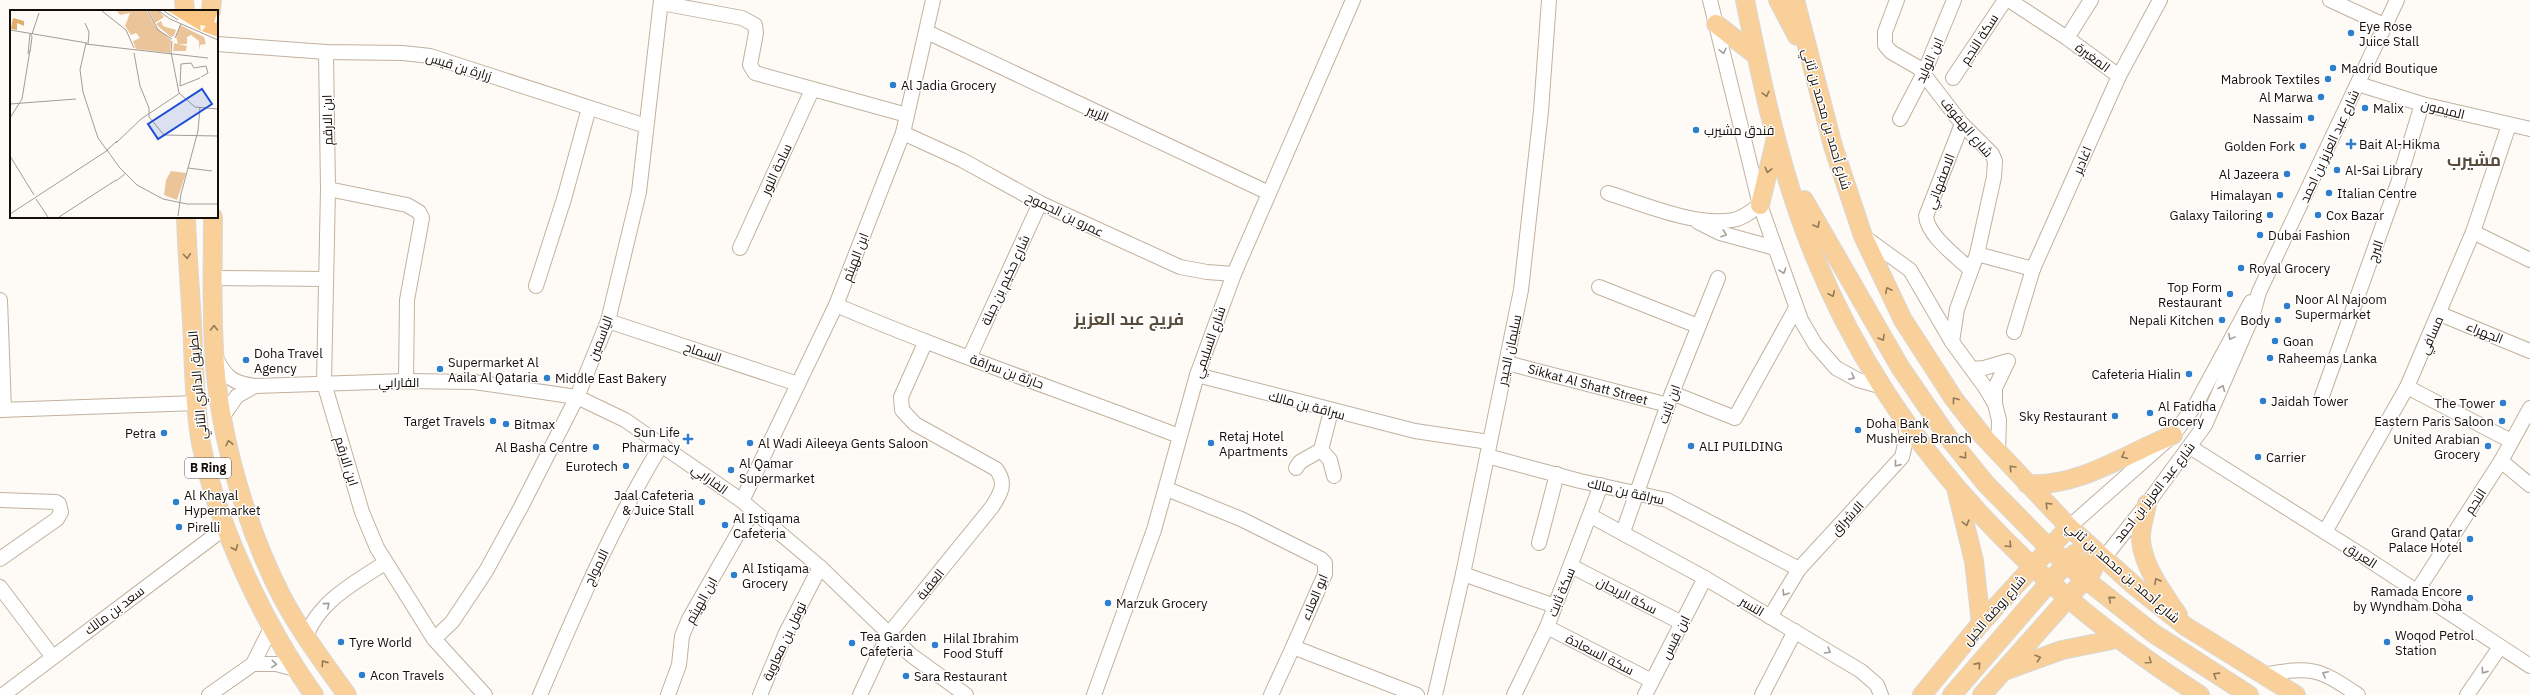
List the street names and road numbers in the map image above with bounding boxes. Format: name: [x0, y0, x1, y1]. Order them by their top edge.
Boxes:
street label: سكة النجم: [1957, 11, 2003, 68]
street label: ابن الوليد: [1912, 35, 1947, 86]
street label: المغيرة: [2072, 39, 2114, 76]
street label: شارع أحمد بن محمد بن ثاني: [1796, 46, 1855, 192]
street label: زرارة بن قيس: [424, 48, 494, 85]
street label: شارع عبد العزيز بن احمد: [2296, 87, 2363, 205]
street label: ابن الارقم: [319, 94, 337, 146]
street label: شارع الهفوف: [1937, 94, 1997, 161]
street label: الميمون: [2419, 96, 2467, 123]
street label: الزبير: [1083, 101, 1111, 126]
street label: ساحة النور: [757, 141, 796, 198]
street label: اغادير: [2069, 144, 2096, 178]
street label: الاصفهاني: [1922, 151, 1961, 212]
street label: عمرو بن الجموح: [1023, 188, 1107, 241]
street label: ابن الهيثم: [838, 230, 873, 284]
street label: شارع حكيم بن جبلة: [977, 232, 1035, 328]
street label: البرج: [2364, 238, 2387, 264]
street label: شارع السليمي: [1189, 304, 1232, 381]
street label: الياسمين: [584, 313, 617, 363]
street label: سليمان الحيدر: [1493, 313, 1525, 388]
street label: مسافي: [2416, 313, 2449, 358]
street label: الجهراء: [2464, 317, 2506, 347]
street label: الطريق الدائري الثاني: [184, 330, 213, 440]
street label: السماح: [682, 338, 724, 367]
street label: حارثة بن سراقة: [968, 350, 1046, 393]
street label: Sikkat Al Shatt Street: [1526, 360, 1650, 409]
street label: الفارابي: [378, 374, 420, 393]
street label: ابن ثابت: [1655, 382, 1684, 426]
street label: سراقة بن مالك: [1267, 387, 1347, 424]
street label: ابن الارقم: [330, 434, 362, 488]
street label: شارع عبد العزيز بن احمد: [2110, 439, 2199, 546]
road number: B Ring: [185, 458, 231, 478]
street label: الفارابي: [687, 460, 731, 500]
street label: سراقة بن مالك: [1586, 474, 1666, 509]
street label: النجم: [2461, 485, 2491, 518]
street label: الاشراق: [1827, 498, 1868, 539]
street label: شارع أحمد بن محمد بن ثاني: [2061, 518, 2183, 628]
street label: العريق: [2341, 539, 2380, 572]
street label: الامواج: [580, 546, 613, 588]
street label: العقبة: [913, 565, 948, 603]
street label: سكة ثابت: [1544, 565, 1579, 619]
street label: ابو العلاء: [1297, 571, 1332, 623]
street label: شارع روضة الخيل: [1959, 572, 2030, 649]
street label: سكة الريحان: [1594, 573, 1660, 618]
street label: ابن الهيثم: [682, 574, 722, 627]
street label: سعد بن مالك: [81, 582, 148, 639]
street label: النسر: [1735, 592, 1767, 620]
street label: نوفل بن معاوية: [759, 599, 810, 683]
street label: ابن قيس: [1657, 612, 1694, 662]
street label: سكة السعادة: [1563, 630, 1637, 679]

